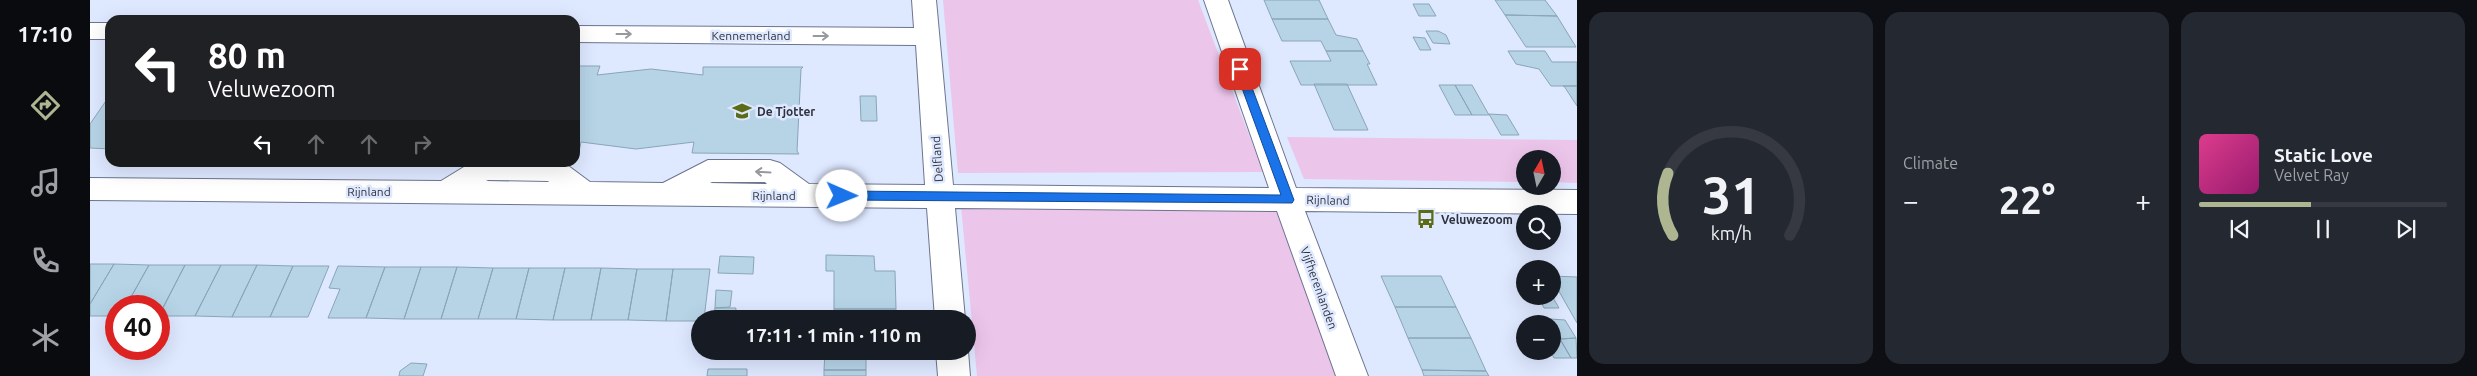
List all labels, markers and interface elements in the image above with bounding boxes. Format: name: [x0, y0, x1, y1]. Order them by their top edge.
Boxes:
text: 17:10: [17, 21, 73, 46]
one-way arrow: [615, 29, 631, 39]
street label: Kennemerland: [712, 29, 790, 42]
one-way arrow: [812, 31, 829, 41]
icon: left: [125, 35, 190, 100]
text: 80 m: [208, 35, 286, 75]
pin: [1219, 48, 1261, 90]
icon: arrive: [1226, 55, 1254, 83]
text: Veluwezoom: [208, 76, 335, 101]
icon: directions: [28, 88, 63, 123]
school or university icon: De Tjotter: [731, 100, 753, 122]
place label: De Tjotter: [757, 105, 815, 118]
icon: left: [249, 130, 277, 158]
icon: ahead: [302, 130, 330, 158]
icon: ahead: [355, 130, 383, 158]
icon: right: [408, 130, 436, 158]
street label: Delfland: [929, 136, 945, 182]
text: Static Love: [2274, 144, 2373, 166]
north arrow: [1516, 150, 1561, 195]
map controls: [1516, 150, 1561, 360]
text: Climate: [1903, 154, 1958, 172]
icon: music: [28, 165, 63, 200]
text: 31: [1702, 166, 1760, 224]
text: Velvet Ray: [2274, 166, 2349, 184]
one-way arrow: [755, 167, 771, 176]
position arrow: [815, 169, 867, 221]
text: 22°: [1999, 179, 2055, 221]
street label: Rijnland: [347, 185, 391, 198]
text: −: [1903, 185, 1919, 216]
text: +: [2135, 185, 2151, 216]
street label: Rijnland: [752, 189, 796, 202]
street label: Rijnland: [1306, 193, 1350, 207]
button: search: [1516, 205, 1561, 250]
bus stop icon: Veluwezoom: [1415, 208, 1437, 230]
place label: Veluwezoom: [1441, 213, 1513, 226]
icon: previous: [2226, 215, 2254, 243]
icon: pause: [2309, 215, 2337, 243]
icon: next: [2392, 215, 2420, 243]
text: km/h: [1710, 223, 1752, 243]
icon: phone: [28, 243, 63, 278]
street label: Vijfherenlanden: [1298, 245, 1340, 331]
button: +: [1516, 260, 1561, 305]
speed limit sign: 40: [105, 295, 170, 360]
button: −: [1516, 315, 1561, 360]
icon: climate: [28, 320, 63, 355]
text: 17:11 · 1 min · 110 m: [746, 324, 921, 346]

